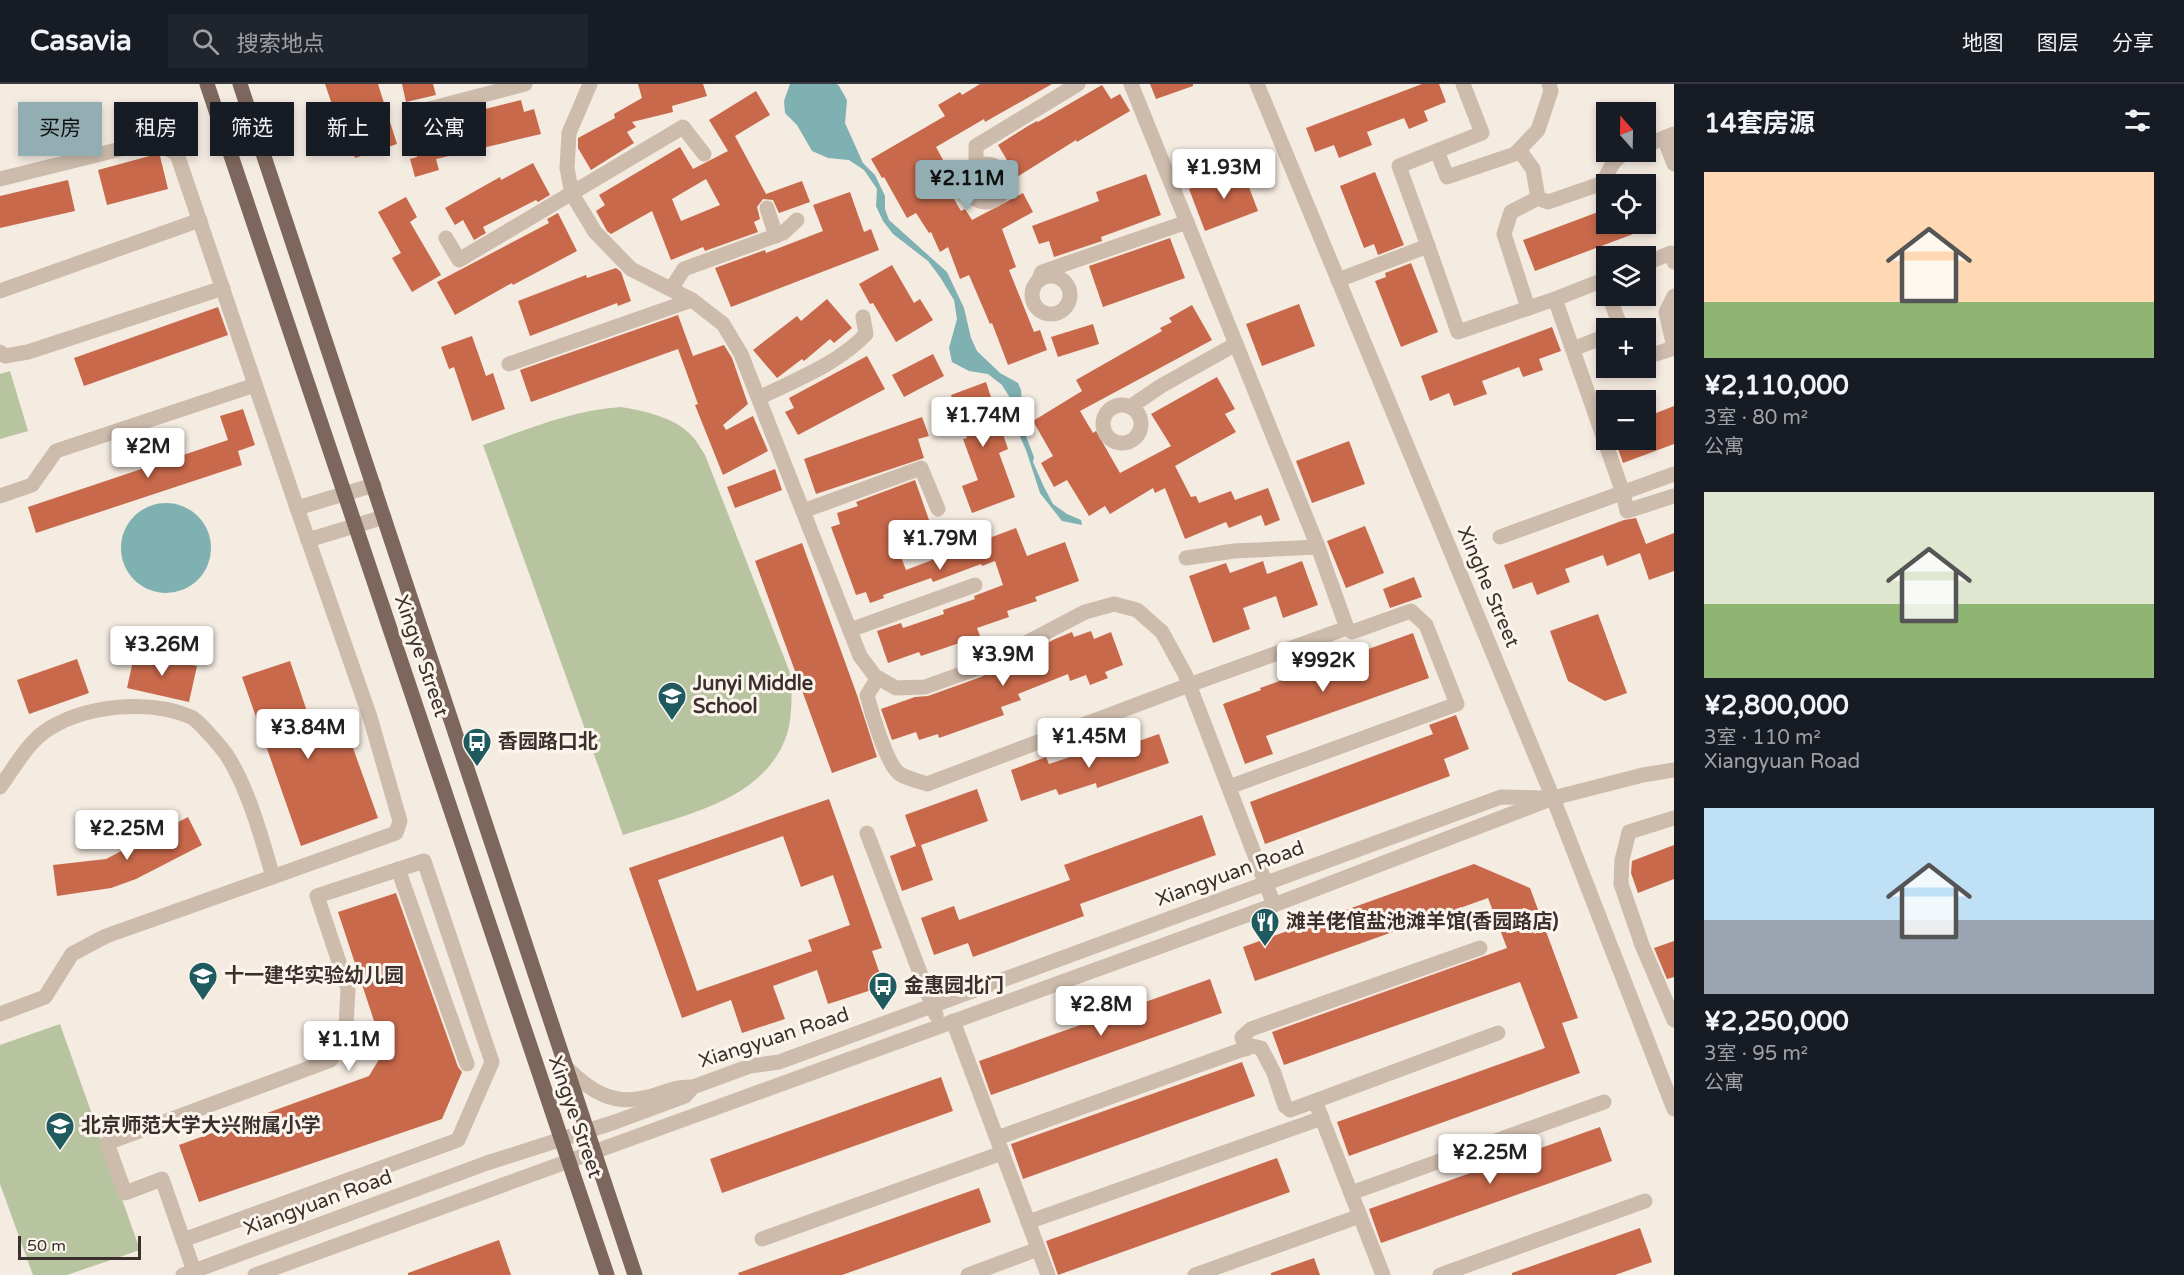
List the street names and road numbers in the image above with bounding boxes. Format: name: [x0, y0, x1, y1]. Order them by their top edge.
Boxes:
street label: Xinghe Street: [1452, 523, 1524, 651]
street label: Xingye Street: [389, 592, 453, 721]
street label: Xiangyuan Road: [1152, 836, 1308, 912]
street label: Xiangyuan Road: [696, 1002, 852, 1074]
street label: Xingye Street: [543, 1053, 607, 1182]
street label: Xiangyuan Road: [240, 1165, 396, 1241]

